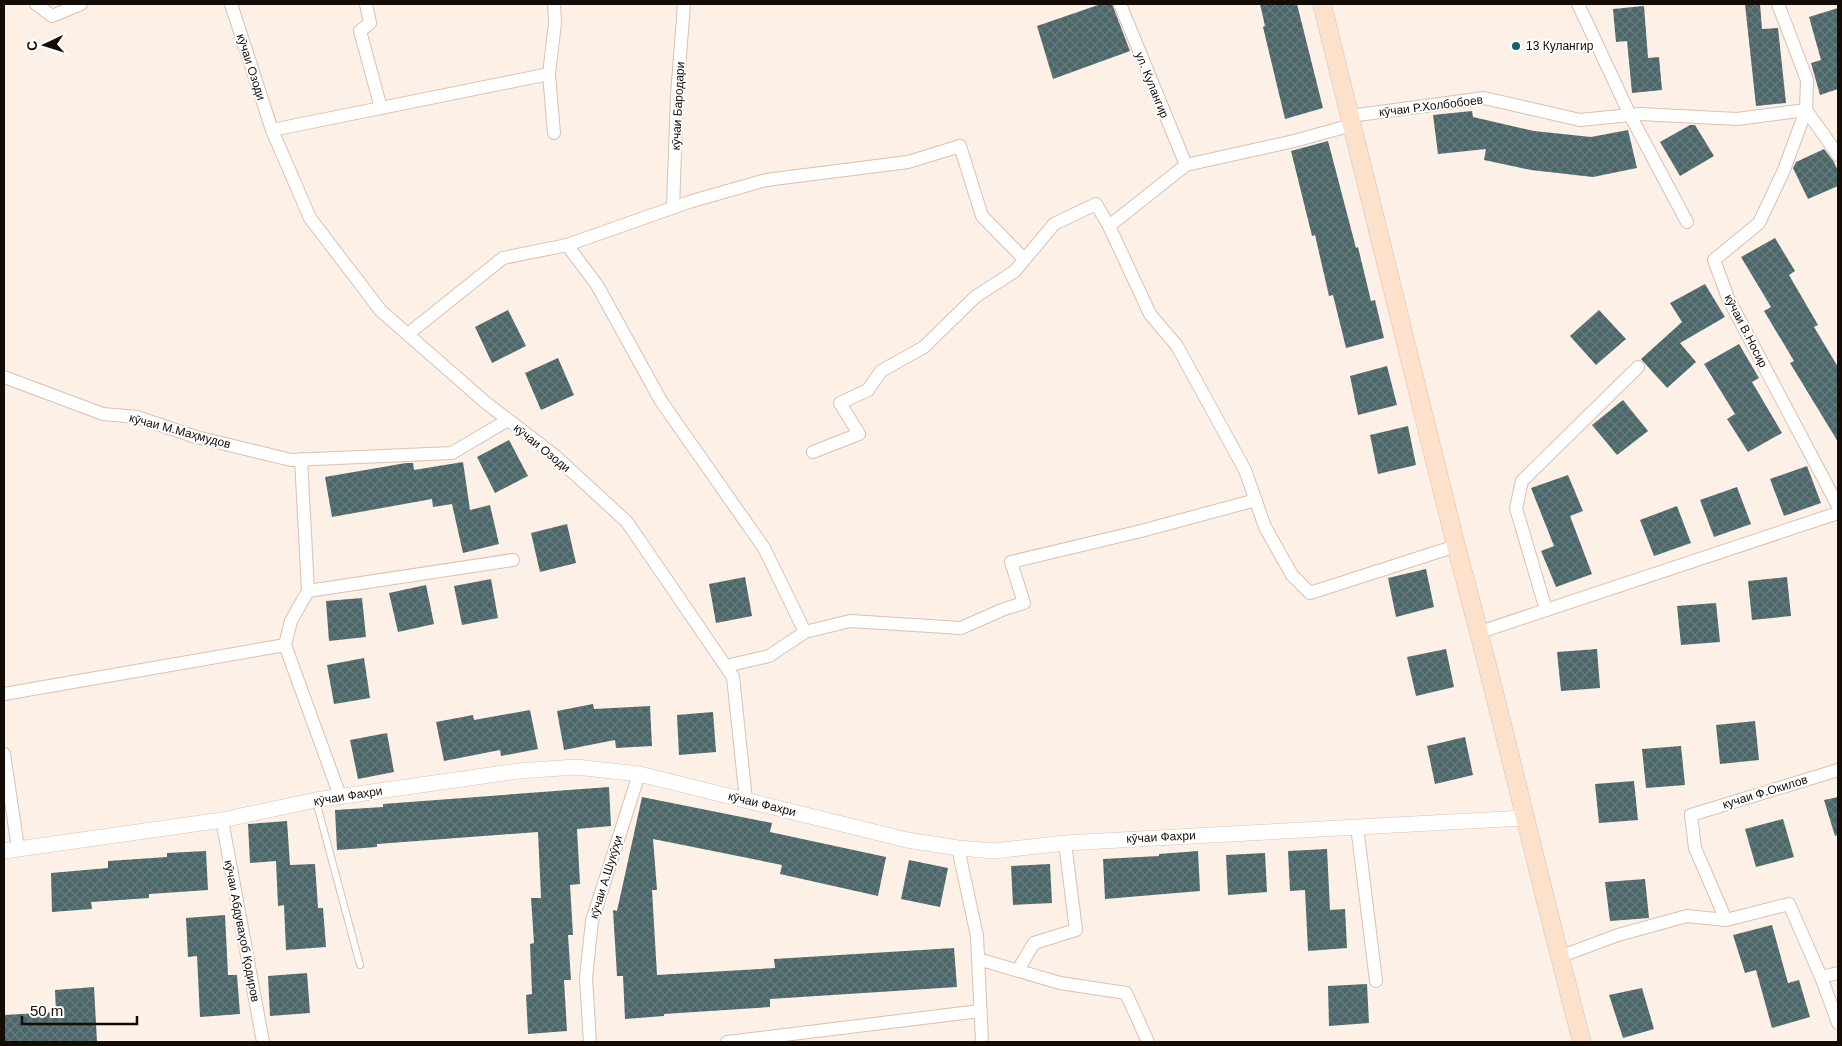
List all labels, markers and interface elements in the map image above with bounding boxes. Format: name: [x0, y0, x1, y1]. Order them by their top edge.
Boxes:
north arrow: [20, 20, 70, 70]
street label: кӯчаи Озоди: [234, 32, 268, 102]
place label: 13 Кулангир: [1526, 39, 1594, 53]
text: С: [24, 40, 40, 52]
marker: 13 Кулангир: [1510, 40, 1522, 52]
street label: ул. Кулангир: [1132, 50, 1172, 120]
street label: кӯчаи Бародари: [669, 61, 687, 151]
street label: кӯчаи Р.Холбобоев: [1378, 93, 1484, 119]
street label: кӯчаи В.Носир: [1722, 292, 1771, 370]
street label: кӯчаи М.Маҳмудов: [128, 411, 232, 451]
street label: кӯчаи Озоди: [511, 421, 573, 475]
street label: кучаи Ф.Окилов: [1721, 772, 1809, 812]
street label: кӯчаи Фахри: [313, 784, 383, 808]
street label: кӯчаи Фахри: [727, 789, 797, 819]
street label: кӯчаи Фахри: [1126, 828, 1196, 846]
street label: кӯчаи А.Шукӯҳи: [587, 834, 625, 920]
street label: кӯчаи Абдуваҳоб Қодиров: [221, 859, 263, 1003]
scale bar: [22, 994, 138, 1026]
text: 50 m: [30, 1002, 63, 1019]

